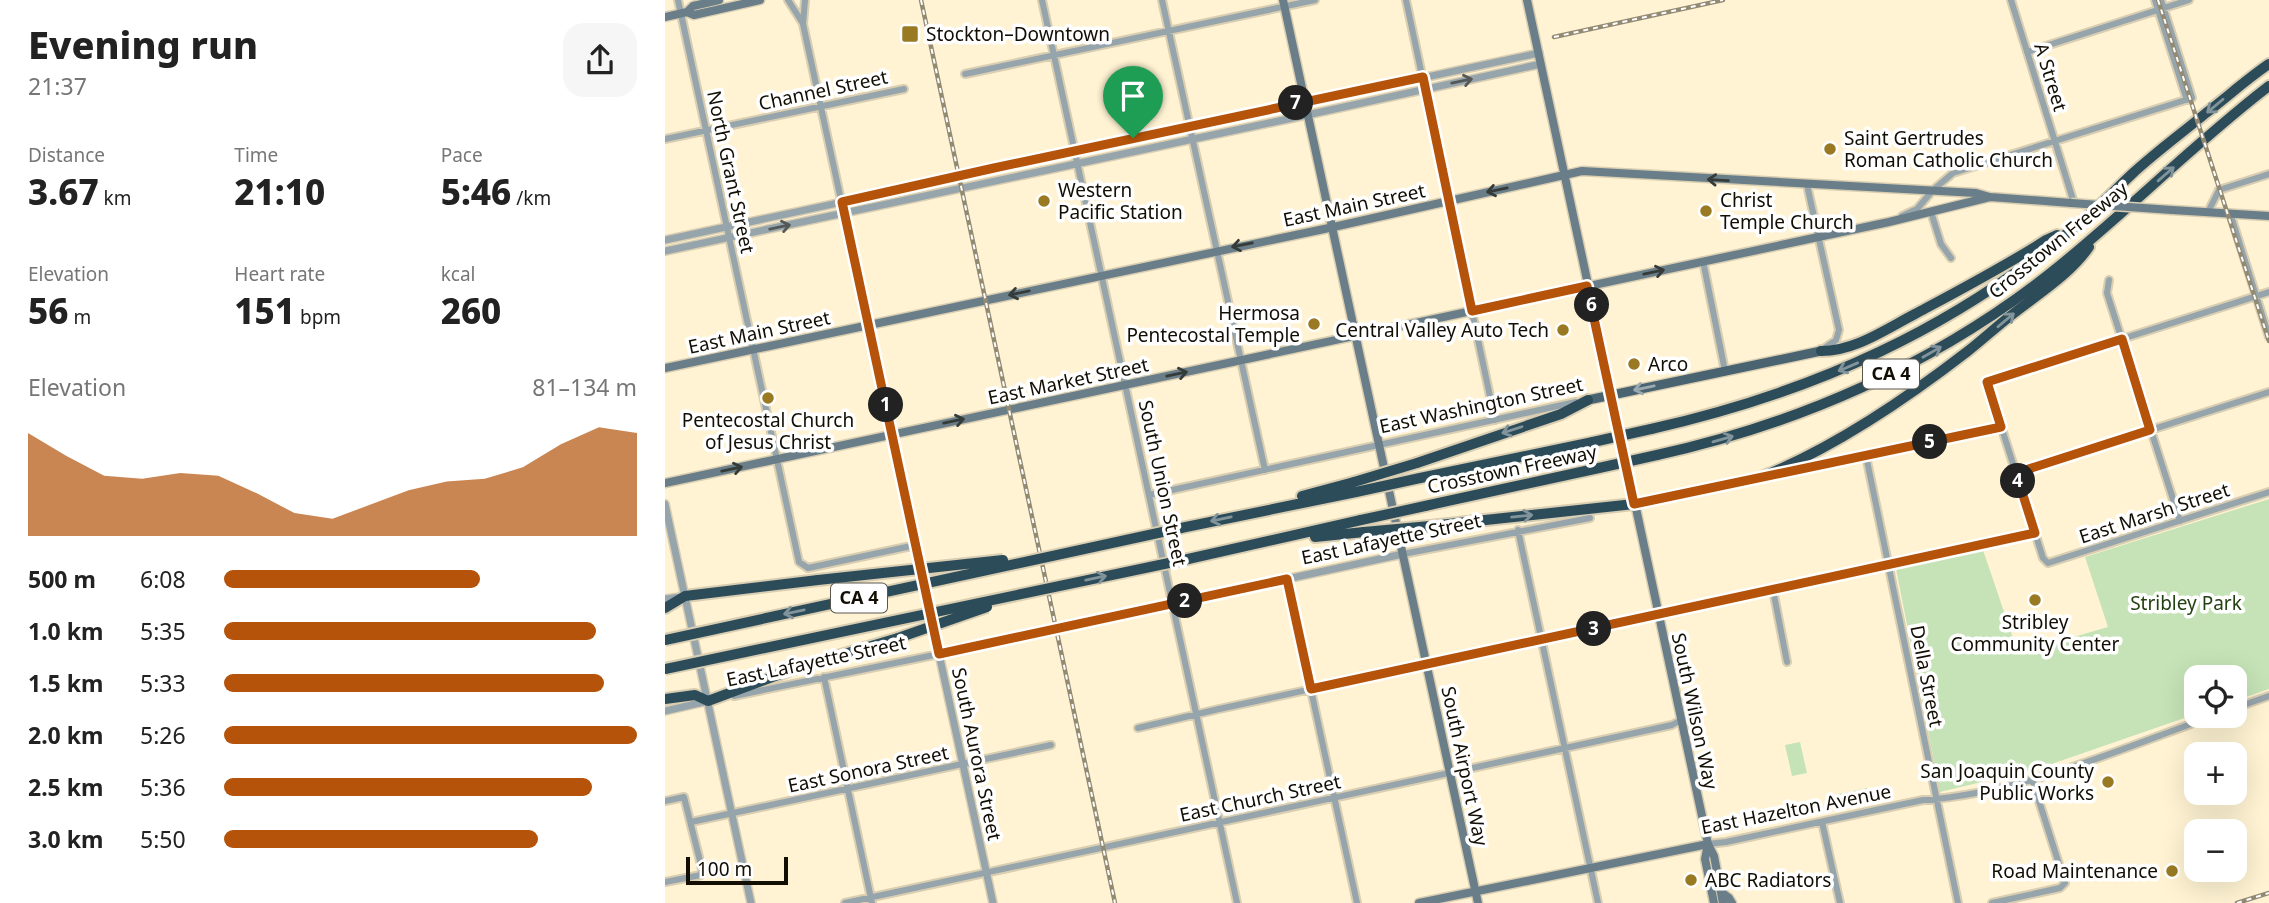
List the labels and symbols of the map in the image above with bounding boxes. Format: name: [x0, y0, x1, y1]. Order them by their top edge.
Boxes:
place label: Stockton–Downtown: [926, 21, 1110, 47]
marker: Stockton–Downtown: [900, 24, 920, 44]
street label: A Street: [2028, 40, 2074, 114]
street label: Channel Street: [756, 64, 890, 116]
pin: [1103, 66, 1163, 138]
one-way arrow: [1450, 74, 1473, 88]
pin: 7: [1279, 86, 1313, 120]
street label: North Grant Street: [701, 88, 761, 256]
one-way arrow: [2207, 98, 2225, 114]
place label: Saint Gertrudes Roman Catholic Church: [1844, 125, 2053, 173]
marker: Saint Gertrudes Roman Catholic Church: [1822, 141, 1838, 157]
one-way arrow: [2156, 166, 2174, 182]
one-way arrow: [1707, 173, 1730, 186]
street label: Crosstown Freeway: [1983, 175, 2133, 304]
place label: Western Pacific Station: [1058, 177, 1183, 225]
street label: East Main Street: [1281, 177, 1428, 233]
one-way arrow: [1486, 184, 1509, 198]
place label: Christ Temple Church: [1720, 187, 1854, 235]
marker: Western Pacific Station: [1036, 193, 1052, 209]
marker: Christ Temple Church: [1698, 203, 1714, 219]
one-way arrow: [768, 219, 791, 233]
one-way arrow: [1231, 239, 1254, 253]
one-way arrow: [1642, 264, 1665, 278]
one-way arrow: [1008, 286, 1031, 300]
pin: 6: [1574, 288, 1609, 322]
place label: Hermosa Pentecostal Temple: [1126, 300, 1300, 348]
street label: East Main Street: [686, 304, 833, 360]
one-way arrow: [1996, 312, 2014, 328]
marker: Hermosa Pentecostal Temple: [1306, 316, 1322, 332]
place label: Central Valley Auto Tech: [1335, 317, 1549, 343]
marker: Central Valley Auto Tech: [1555, 322, 1571, 338]
one-way arrow: [1922, 345, 1942, 359]
street label: East Market Street: [985, 351, 1151, 411]
place label: Arco: [1648, 351, 1688, 377]
marker: Arco: [1626, 356, 1642, 372]
road number: CA 4: [1863, 360, 1919, 388]
one-way arrow: [1838, 362, 1859, 375]
one-way arrow: [1165, 366, 1188, 380]
street label: East Washington Street: [1377, 371, 1585, 439]
one-way arrow: [1633, 381, 1656, 395]
pin: 1: [869, 388, 903, 422]
marker: Pentecostal Church of Jesus Christ: [760, 390, 776, 406]
street label: South Union Street: [1133, 398, 1193, 568]
place label: Pentecostal Church of Jesus Christ: [682, 407, 854, 455]
one-way arrow: [942, 414, 965, 428]
pin: 5: [1913, 424, 1947, 460]
one-way arrow: [1502, 425, 1524, 437]
one-way arrow: [1711, 432, 1734, 445]
street label: Crosstown Freeway: [1425, 438, 1599, 500]
one-way arrow: [720, 462, 743, 475]
pin: 4: [2001, 463, 2035, 498]
street label: East Marsh Street: [2075, 476, 2233, 550]
street label: East Lafayette Street: [1299, 507, 1483, 571]
one-way arrow: [1510, 509, 1533, 522]
one-way arrow: [1210, 513, 1233, 527]
one-way arrow: [1084, 571, 1107, 585]
road number: CA 4: [831, 584, 887, 612]
pin: 2: [1168, 584, 1203, 618]
park label: Stribley Park: [2130, 590, 2242, 616]
marker: Stribley Community Center: [2027, 592, 2043, 608]
one-way arrow: [783, 606, 806, 620]
place label: Stribley Community Center: [1951, 609, 2120, 657]
pin: 3: [1577, 612, 1611, 646]
street label: Della Street: [1904, 623, 1950, 729]
street label: East Lafayette Street: [724, 629, 908, 693]
street label: South Wilson Way: [1666, 630, 1724, 792]
street label: South Aurora Street: [946, 665, 1008, 843]
street label: South Airport Way: [1435, 684, 1495, 849]
street label: East Sonora Street: [785, 739, 951, 799]
place label: San Joaquin County Public Works: [1920, 758, 2094, 806]
street label: East Church Street: [1177, 768, 1343, 828]
marker: San Joaquin County Public Works: [2100, 774, 2116, 790]
street label: East Hazelton Avenue: [1699, 778, 1893, 840]
scale bar: [686, 854, 787, 886]
place label: Road Maintenance: [1991, 858, 2158, 884]
marker: Road Maintenance: [2164, 863, 2180, 879]
place label: ABC Radiators: [1705, 867, 1831, 893]
marker: ABC Radiators: [1683, 872, 1699, 888]

